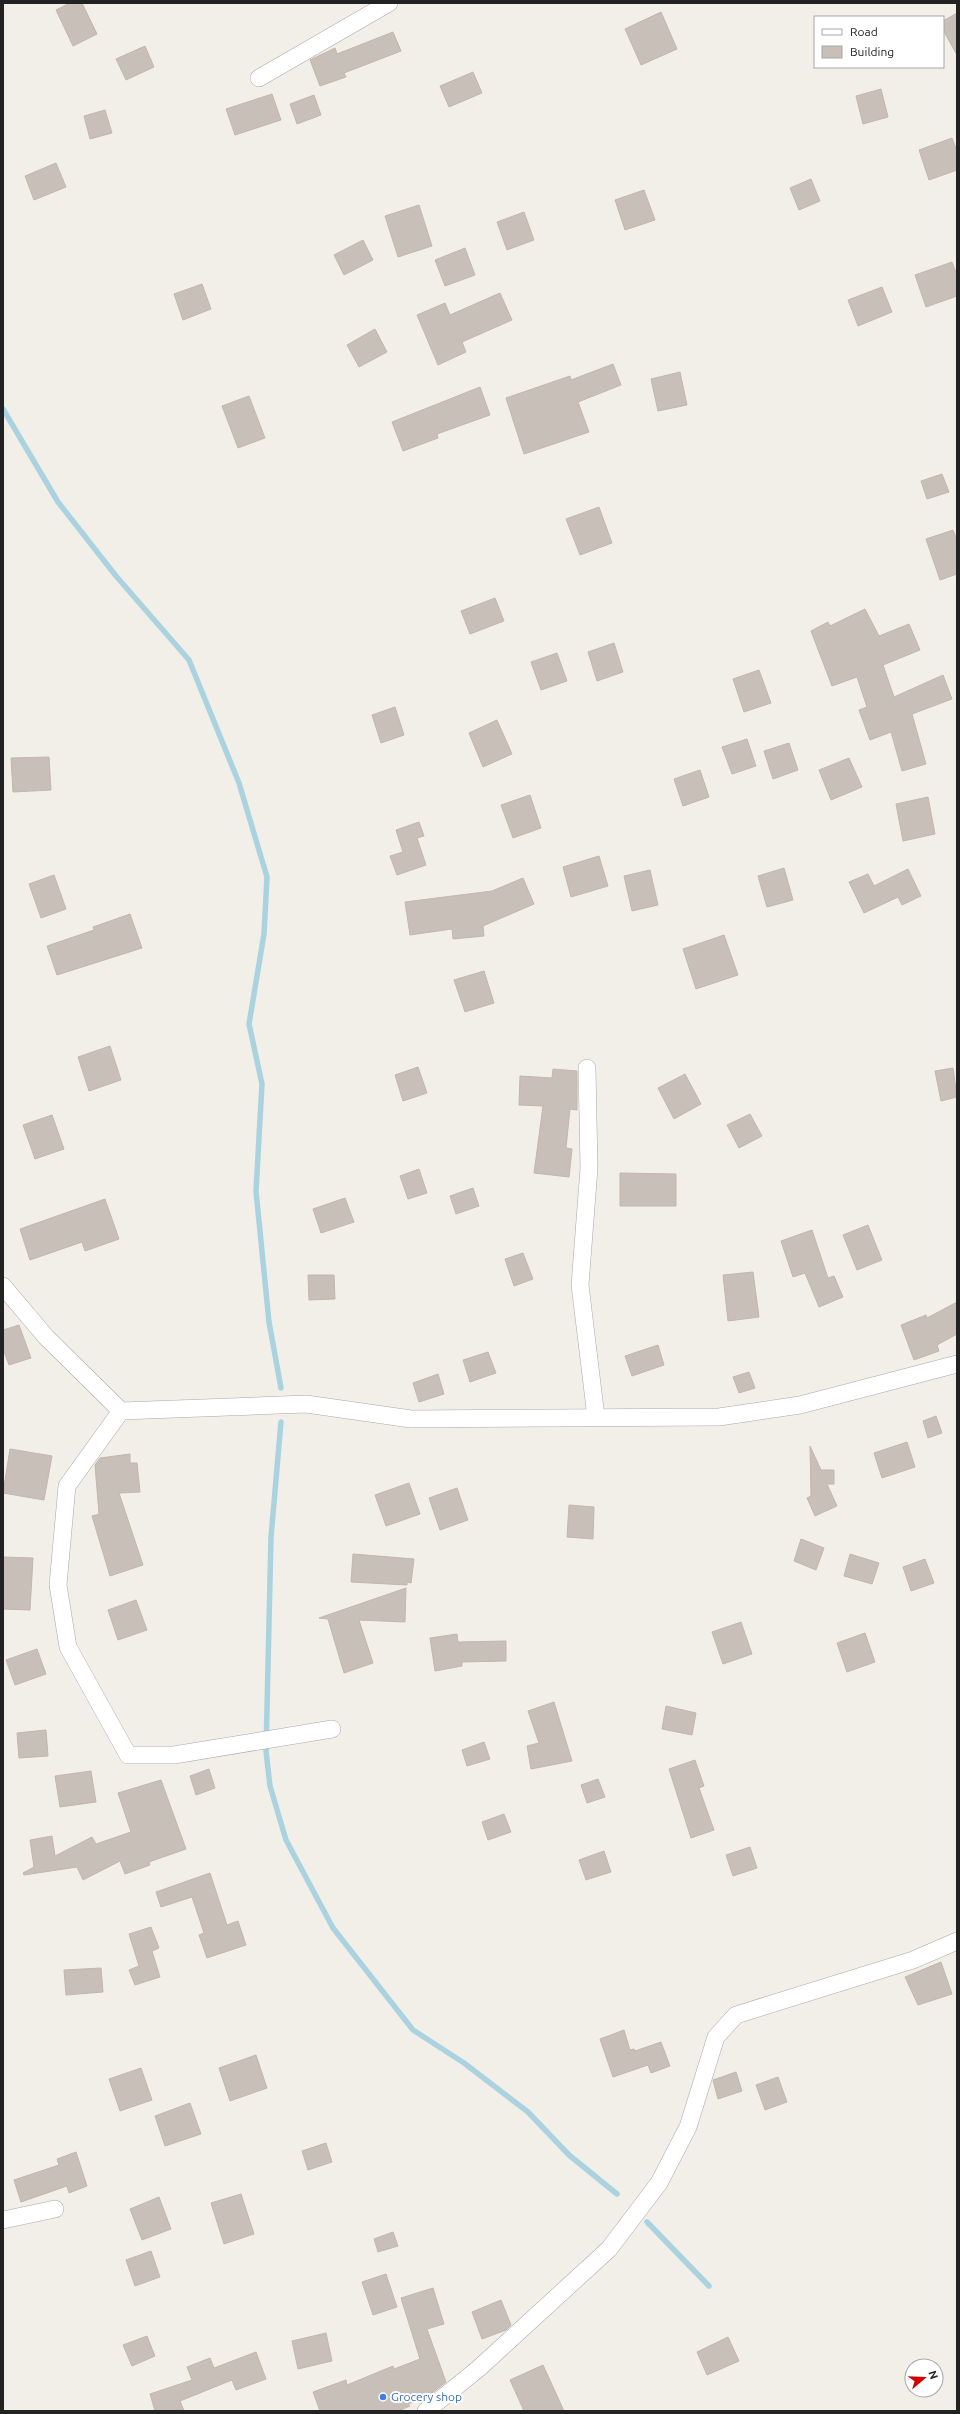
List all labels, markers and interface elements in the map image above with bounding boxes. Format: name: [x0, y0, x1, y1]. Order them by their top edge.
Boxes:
legend: [814, 16, 944, 68]
text: Road: [850, 25, 878, 38]
text: Building: [850, 45, 894, 58]
north arrow: [904, 2358, 944, 2398]
text: N: [926, 2369, 940, 2381]
place label: Grocery shop: [391, 2390, 462, 2403]
marker: Grocery shop: [378, 2392, 388, 2402]

